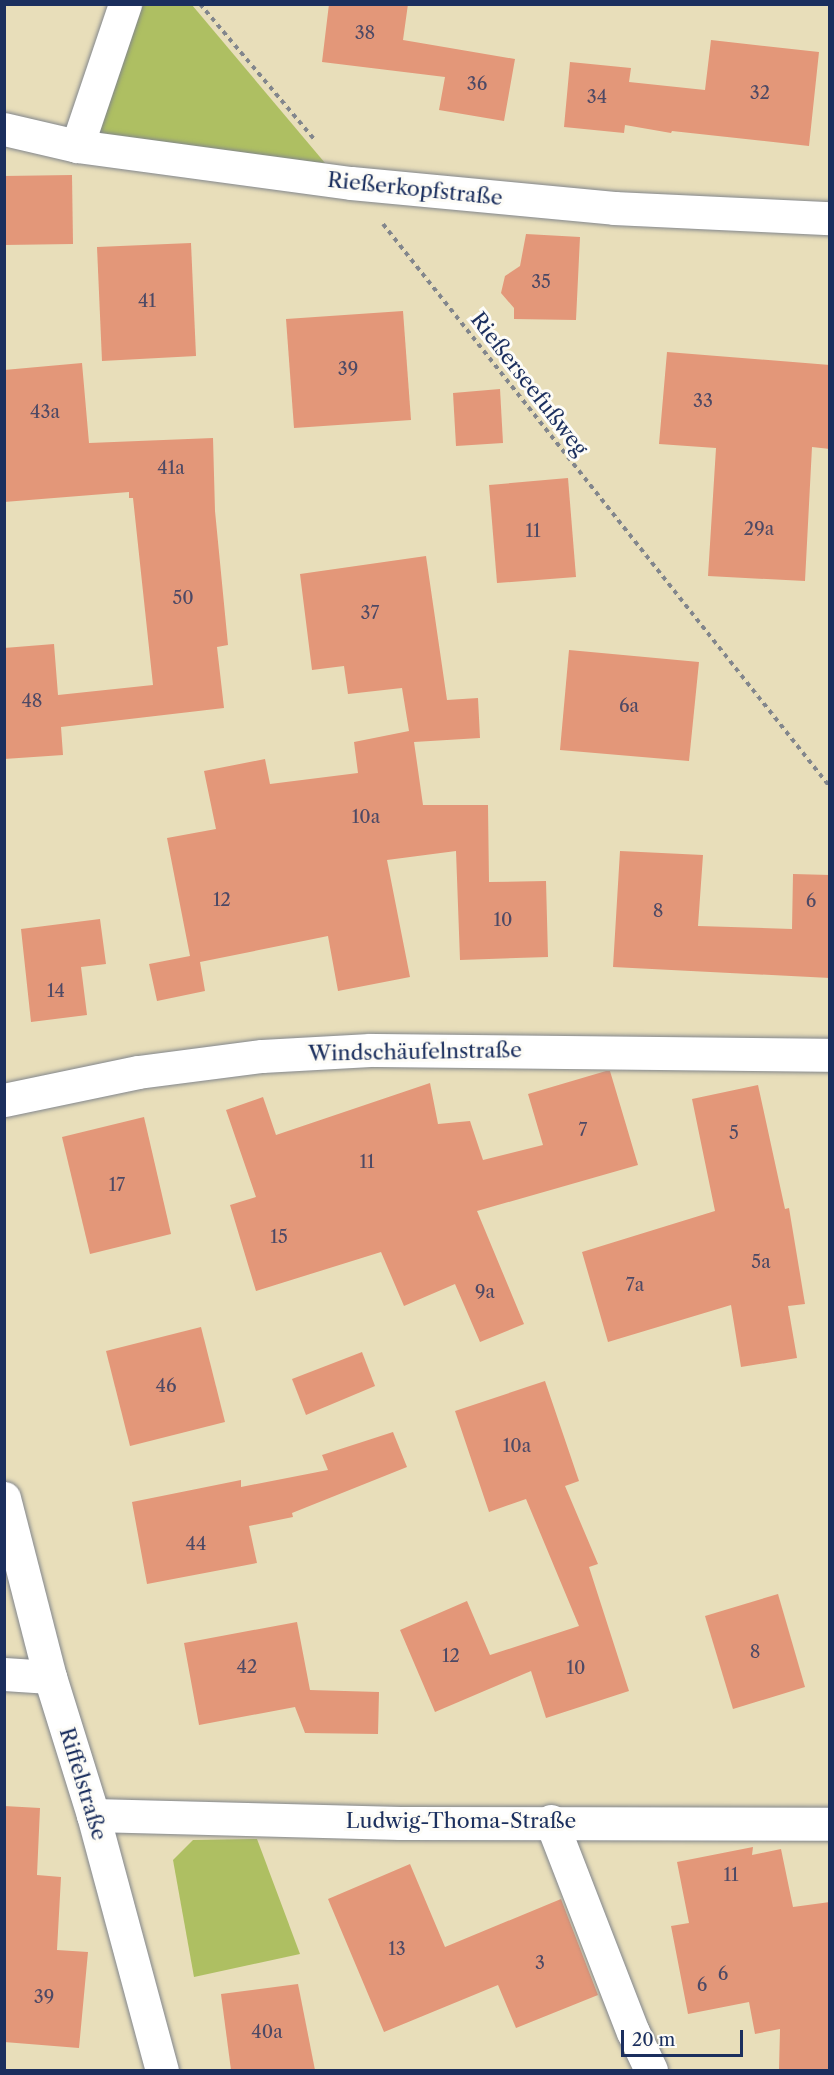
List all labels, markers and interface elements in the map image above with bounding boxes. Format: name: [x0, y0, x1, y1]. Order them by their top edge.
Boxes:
house number: 38: [355, 22, 375, 44]
house number: 36: [467, 73, 487, 95]
house number: 32: [750, 82, 770, 104]
house number: 34: [587, 86, 607, 108]
street label: Rießerkopfstraße: [326, 167, 504, 211]
house number: 35: [531, 271, 551, 293]
house number: 41: [138, 290, 156, 312]
street label: Rießerseefußweg: [465, 307, 593, 461]
house number: 39: [338, 358, 358, 380]
house number: 33: [693, 390, 713, 412]
house number: 43a: [30, 401, 60, 423]
house number: 41a: [157, 457, 185, 479]
house number: 29a: [744, 518, 774, 540]
house number: 11: [525, 520, 541, 542]
house number: 50: [172, 587, 194, 609]
house number: 37: [361, 602, 379, 624]
house number: 48: [21, 690, 43, 712]
house number: 6a: [619, 695, 639, 717]
house number: 10a: [352, 806, 380, 828]
house number: 12: [213, 889, 231, 911]
house number: 6: [806, 890, 816, 912]
house number: 8: [653, 900, 663, 922]
house number: 10: [494, 909, 512, 931]
house number: 14: [47, 980, 65, 1002]
street label: Windschäufelnstraße: [308, 1038, 522, 1066]
house number: 7: [579, 1119, 587, 1141]
house number: 5: [729, 1122, 739, 1144]
house number: 11: [359, 1151, 375, 1173]
house number: 17: [109, 1174, 125, 1196]
house number: 15: [270, 1226, 288, 1248]
house number: 5a: [751, 1251, 771, 1273]
house number: 7a: [626, 1274, 644, 1296]
house number: 9a: [475, 1281, 495, 1303]
house number: 46: [156, 1375, 176, 1397]
house number: 10a: [503, 1435, 531, 1457]
house number: 44: [186, 1533, 206, 1555]
house number: 8: [750, 1641, 760, 1663]
house number: 12: [442, 1645, 460, 1667]
house number: 42: [237, 1656, 257, 1678]
house number: 10: [567, 1657, 585, 1679]
street label: Riffelstraße: [54, 1725, 112, 1843]
street label: Ludwig-Thoma-Straße: [346, 1808, 576, 1834]
house number: 11: [723, 1864, 739, 1886]
house number: 13: [388, 1938, 406, 1960]
house number: 3: [535, 1952, 545, 1974]
house number: 6: [718, 1963, 728, 1985]
house number: 6: [697, 1974, 707, 1996]
house number: 39: [34, 1986, 54, 2008]
scale bar: [624, 2018, 746, 2056]
house number: 40a: [251, 2021, 283, 2043]
text: 20 m: [632, 2029, 675, 2051]

